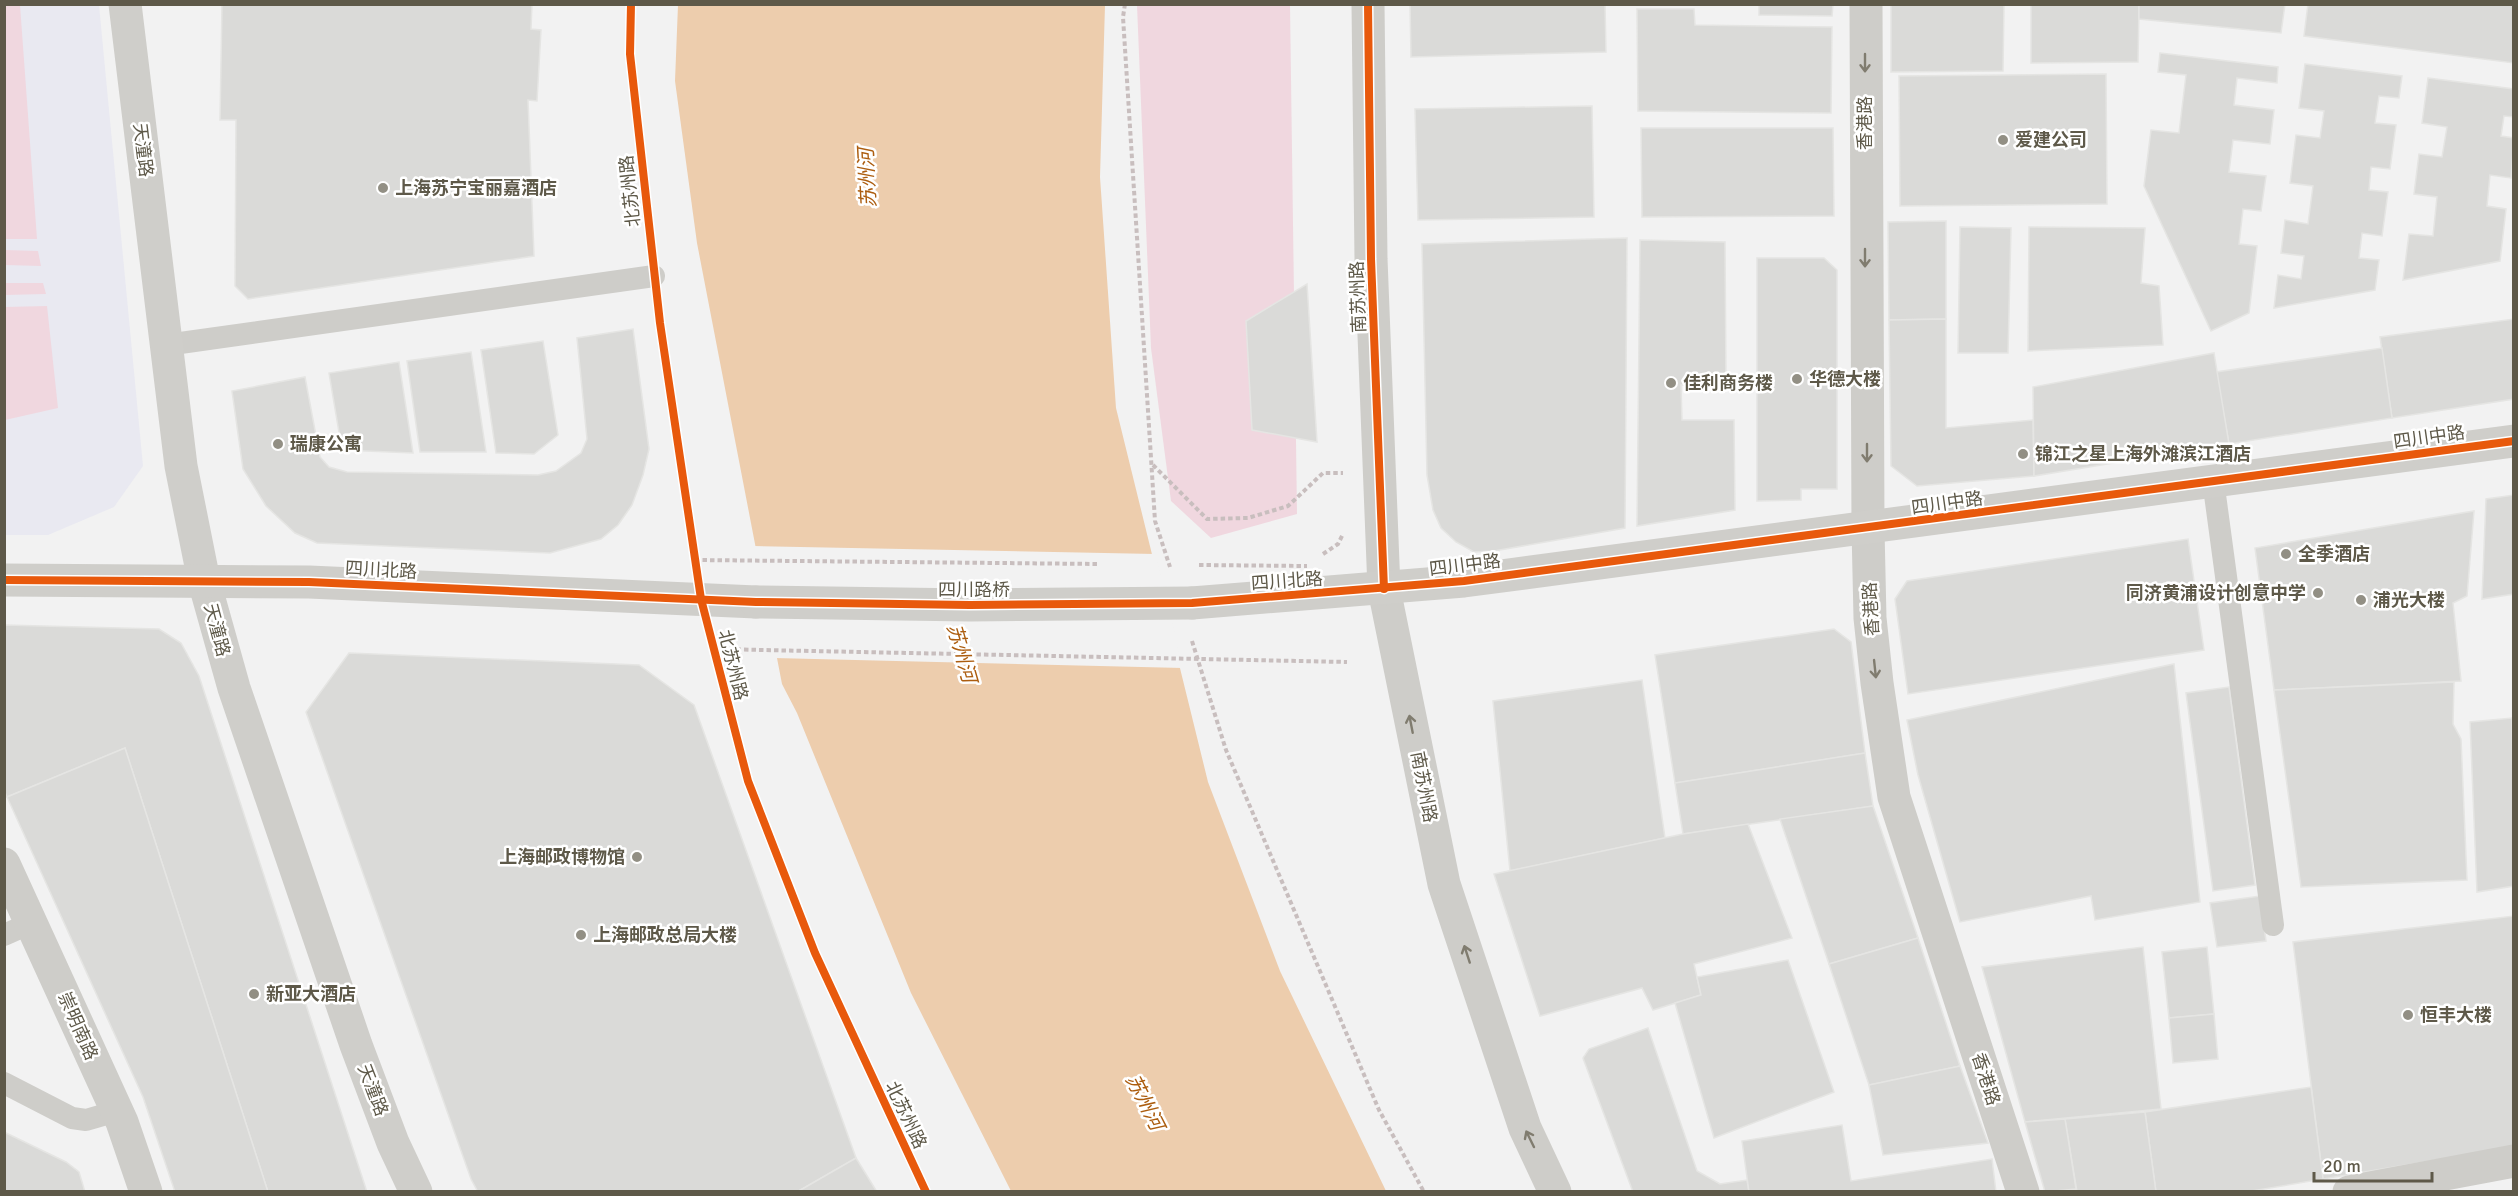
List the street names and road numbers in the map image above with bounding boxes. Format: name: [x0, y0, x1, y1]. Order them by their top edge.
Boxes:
street label: 香港路: [1854, 96, 1876, 150]
street label: 天潼路: [129, 122, 157, 178]
street label: 北苏州路: [615, 154, 645, 228]
street label: 南苏州路: [1346, 261, 1370, 333]
street label: 四川中路: [2392, 421, 2466, 453]
street label: 四川中路: [1910, 487, 1984, 519]
street label: 四川中路: [1428, 550, 1502, 580]
street label: 四川北路: [344, 557, 418, 583]
street label: 四川北路: [1250, 568, 1324, 594]
street label: 四川路桥: [938, 579, 1010, 601]
street label: 香港路: [1859, 581, 1883, 637]
street label: 天潼路: [199, 601, 235, 659]
street label: 北苏州路: [714, 627, 752, 703]
street label: 南苏州路: [1406, 750, 1442, 824]
street label: 崇明南路: [53, 989, 103, 1063]
street label: 香港路: [1967, 1050, 2005, 1108]
street label: 天潼路: [353, 1061, 393, 1119]
street label: 北苏州路: [881, 1078, 931, 1152]

